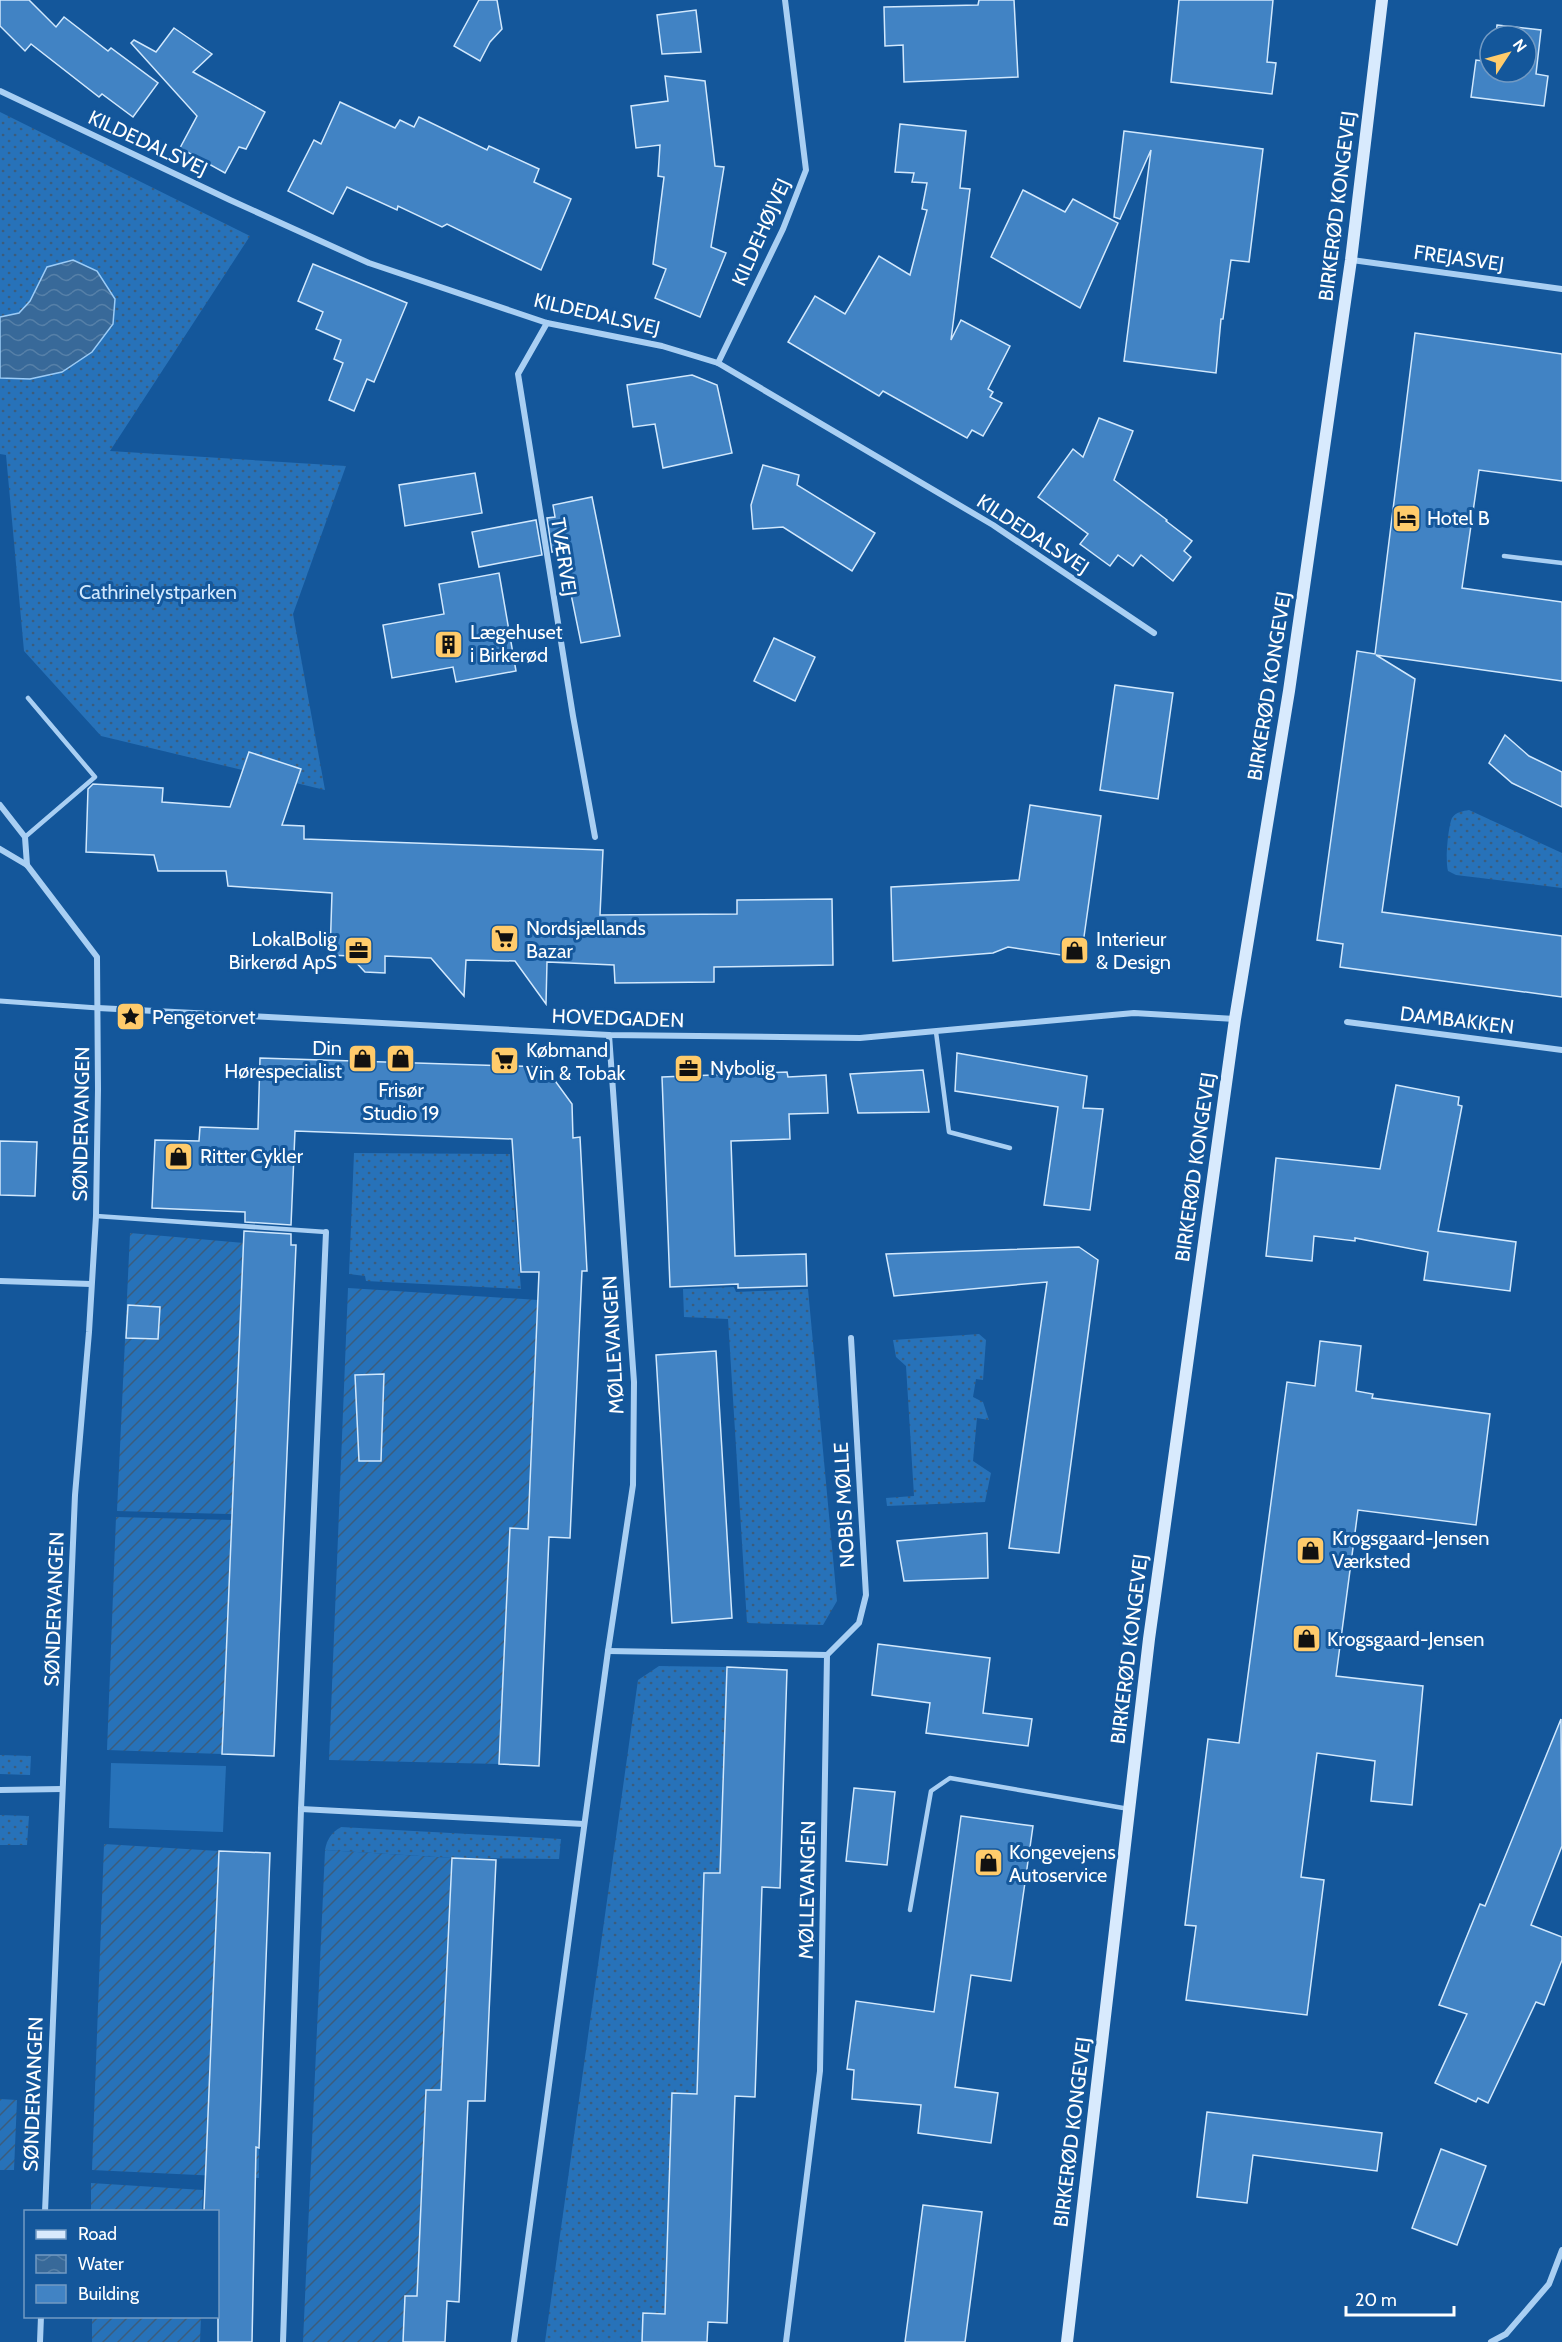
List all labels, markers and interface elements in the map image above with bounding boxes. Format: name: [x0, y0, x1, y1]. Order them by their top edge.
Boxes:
north arrow: [1478, 24, 1538, 84]
text: N: [1509, 35, 1531, 56]
street label: KILDEDALSVEJ: [85, 105, 211, 181]
street label: BIRKERØD KONGEVEJ: [1313, 110, 1361, 302]
street label: KILDEHØJVEJ: [727, 175, 795, 289]
street label: FREJASVEJ: [1412, 240, 1506, 276]
street label: KILDEDALSVEJ: [532, 288, 662, 340]
street label: KILDEDALSVEJ: [972, 489, 1094, 579]
hotel icon: Hotel B: [1390, 502, 1422, 534]
place label: Hotel B: [1427, 506, 1490, 530]
street label: TVÆRVEJ: [546, 516, 582, 598]
park label: Cathrinelystparken: [79, 580, 237, 604]
street label: BIRKERØD KONGEVEJ: [1242, 590, 1296, 782]
place label: Lægehuset i Birkerød: [470, 620, 563, 667]
building icon: Lægehuset i Birkerød: [433, 628, 465, 660]
place label: Nordsjællands Bazar: [526, 916, 646, 963]
supermarket icon: Nordsjællands Bazar: [489, 923, 521, 955]
place label: LokalBolig Birkerød ApS: [228, 927, 338, 974]
place label: Interieur & Design: [1096, 927, 1171, 974]
office icon: LokalBolig Birkerød ApS: [342, 934, 374, 966]
shop icon: Interieur & Design: [1059, 934, 1091, 966]
place icon: Pengetorvet: [115, 1001, 147, 1033]
street label: DAMBAKKEN: [1399, 1001, 1515, 1039]
street label: HOVEDGADEN: [551, 1004, 685, 1032]
place label: Pengetorvet: [152, 1005, 256, 1029]
place label: Din Hørespecialist: [224, 1036, 342, 1083]
place label: Købmand Vin & Tobak: [526, 1038, 625, 1085]
shop icon: Din Hørespecialist: [347, 1043, 379, 1075]
shop icon: Frisør Studio 19: [385, 1043, 417, 1075]
supermarket icon: Købmand Vin & Tobak: [489, 1045, 521, 1077]
street label: SØNDERVANGEN: [68, 1046, 94, 1202]
office icon: Nybolig: [673, 1052, 705, 1084]
place label: Nybolig: [710, 1056, 776, 1080]
street label: BIRKERØD KONGEVEJ: [1170, 1071, 1220, 1263]
place label: Frisør Studio 19: [362, 1078, 440, 1125]
shop icon: Ritter Cykler: [163, 1140, 195, 1172]
place label: Ritter Cykler: [200, 1144, 304, 1168]
street label: MØLLEVANGEN: [597, 1275, 629, 1415]
street label: NOBIS MØLLE: [829, 1442, 859, 1568]
place label: Krogsgaard-Jensen Værksted: [1332, 1526, 1489, 1573]
street label: SØNDERVANGEN: [39, 1531, 69, 1687]
shop icon: Krogsgaard-Jensen Værksted: [1295, 1534, 1327, 1566]
street label: BIRKERØD KONGEVEJ: [1105, 1553, 1153, 1745]
shop icon: Krogsgaard-Jensen: [1290, 1623, 1322, 1655]
place label: Krogsgaard-Jensen: [1327, 1627, 1484, 1651]
street label: MØLLEVANGEN: [794, 1820, 820, 1960]
place label: Kongevejens Autoservice: [1009, 1840, 1116, 1887]
shop icon: Kongevejens Autoservice: [972, 1847, 1004, 1879]
street label: SØNDERVANGEN: [18, 2016, 48, 2172]
street label: BIRKERØD KONGEVEJ: [1048, 2036, 1096, 2228]
legend: [24, 2210, 219, 2318]
text: Road: [78, 2223, 117, 2245]
text: Water: [78, 2253, 124, 2275]
scale bar: [1346, 2279, 1454, 2317]
text: Building: [78, 2283, 140, 2305]
text: 20 m: [1355, 2289, 1397, 2311]

